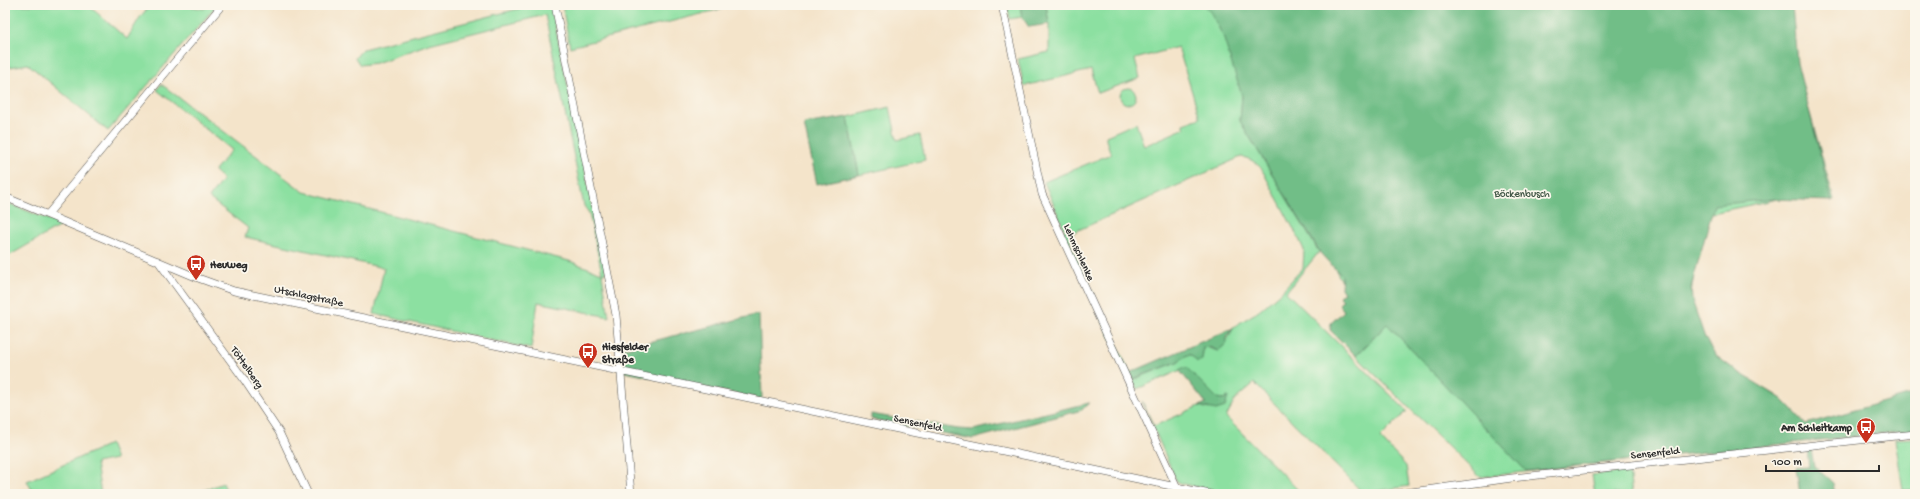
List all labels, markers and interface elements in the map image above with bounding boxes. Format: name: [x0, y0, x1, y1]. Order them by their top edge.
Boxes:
park label: Böckenbusch: [1493, 189, 1550, 201]
street label: Lehmschlenke: [1060, 222, 1096, 283]
bus stop icon: Heuweg: [185, 253, 207, 281]
place label: Heuweg: [210, 260, 248, 273]
street label: Utschlagstraße: [273, 284, 344, 310]
bus stop icon: Hiesfelder Straße: [577, 341, 599, 369]
place label: Hiesfelder Straße: [602, 341, 649, 367]
street label: Töttelberg: [227, 344, 265, 392]
street label: Sensenfeld: [892, 412, 944, 435]
bus stop icon: Am Schleitkamp: [1855, 416, 1877, 444]
place label: Am Schleitkamp: [1780, 422, 1853, 435]
street label: Sensenfeld: [1630, 444, 1682, 463]
scale bar: [1766, 447, 1879, 473]
text: 100 m: [1771, 456, 1802, 470]

